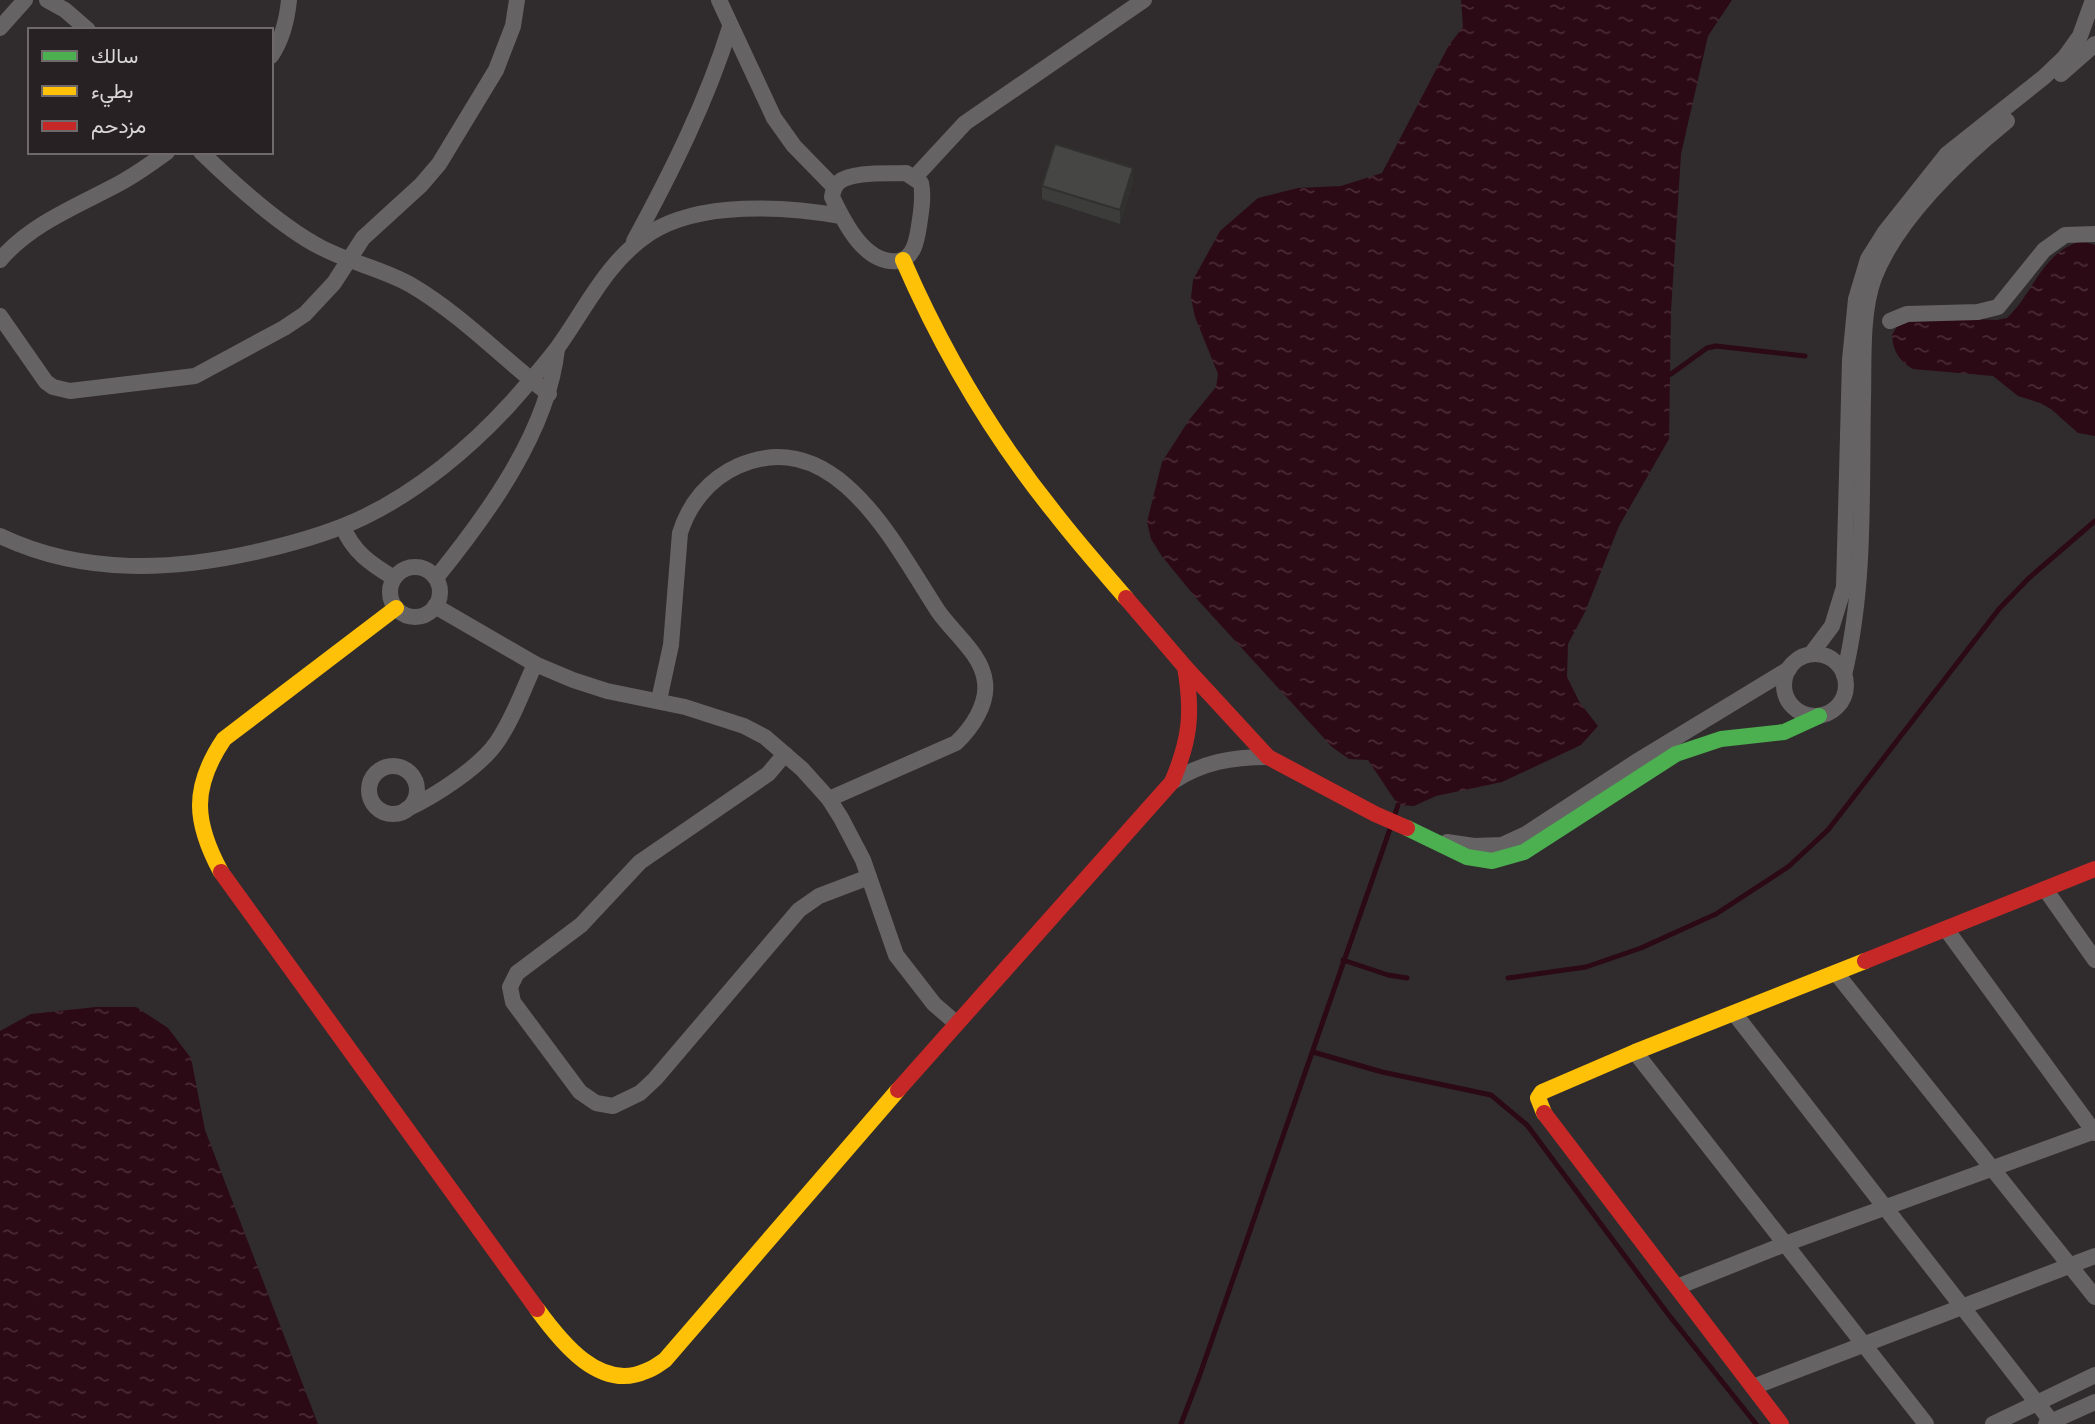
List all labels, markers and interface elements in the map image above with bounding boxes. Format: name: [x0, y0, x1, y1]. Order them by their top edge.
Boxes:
legend: [28, 28, 273, 154]
text: سالك: [91, 46, 138, 67]
text: بطيء: [91, 81, 134, 108]
text: مزدحم: [91, 116, 146, 140]

